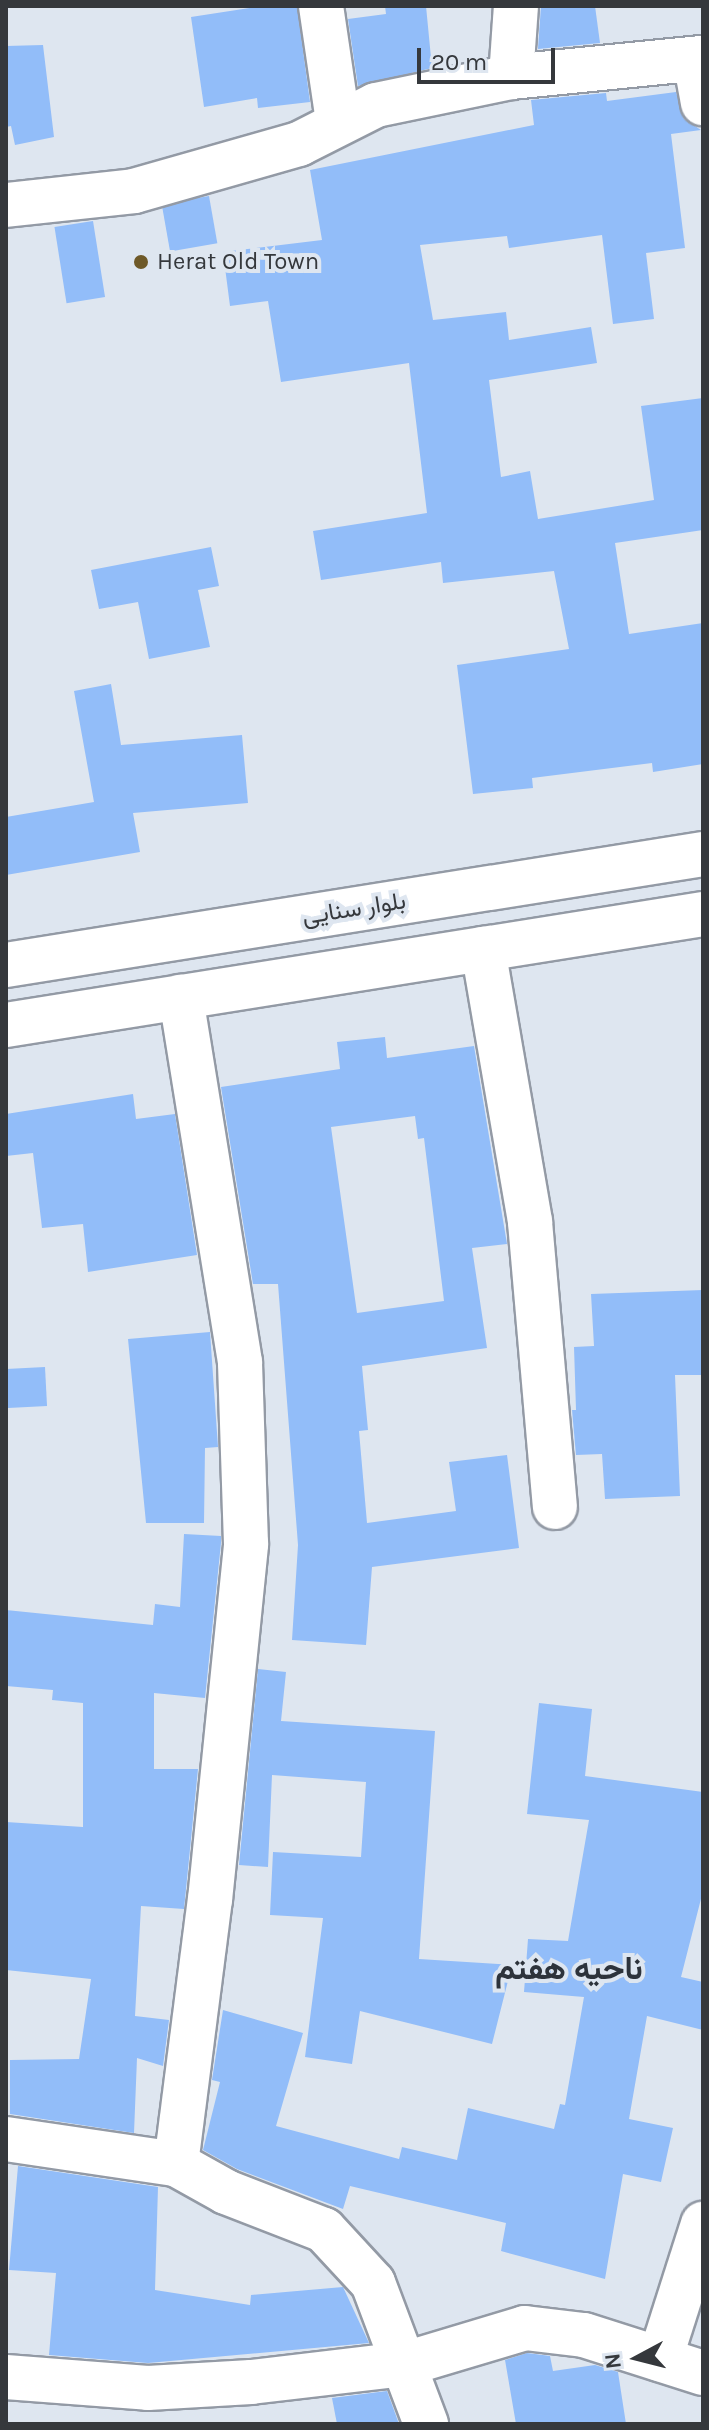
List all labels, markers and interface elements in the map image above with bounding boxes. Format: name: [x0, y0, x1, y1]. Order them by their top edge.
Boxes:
scale bar: [421, 32, 559, 82]
text: 20 m: [431, 48, 487, 76]
place label: Herat Old Town: [157, 248, 319, 276]
marker: Herat Old Town: [132, 253, 150, 271]
street label: بلوار سنایی: [300, 887, 408, 931]
district label: ناحیه هفتم: [495, 1950, 643, 1988]
north arrow: [597, 2318, 677, 2398]
text: N: [599, 2352, 627, 2370]

